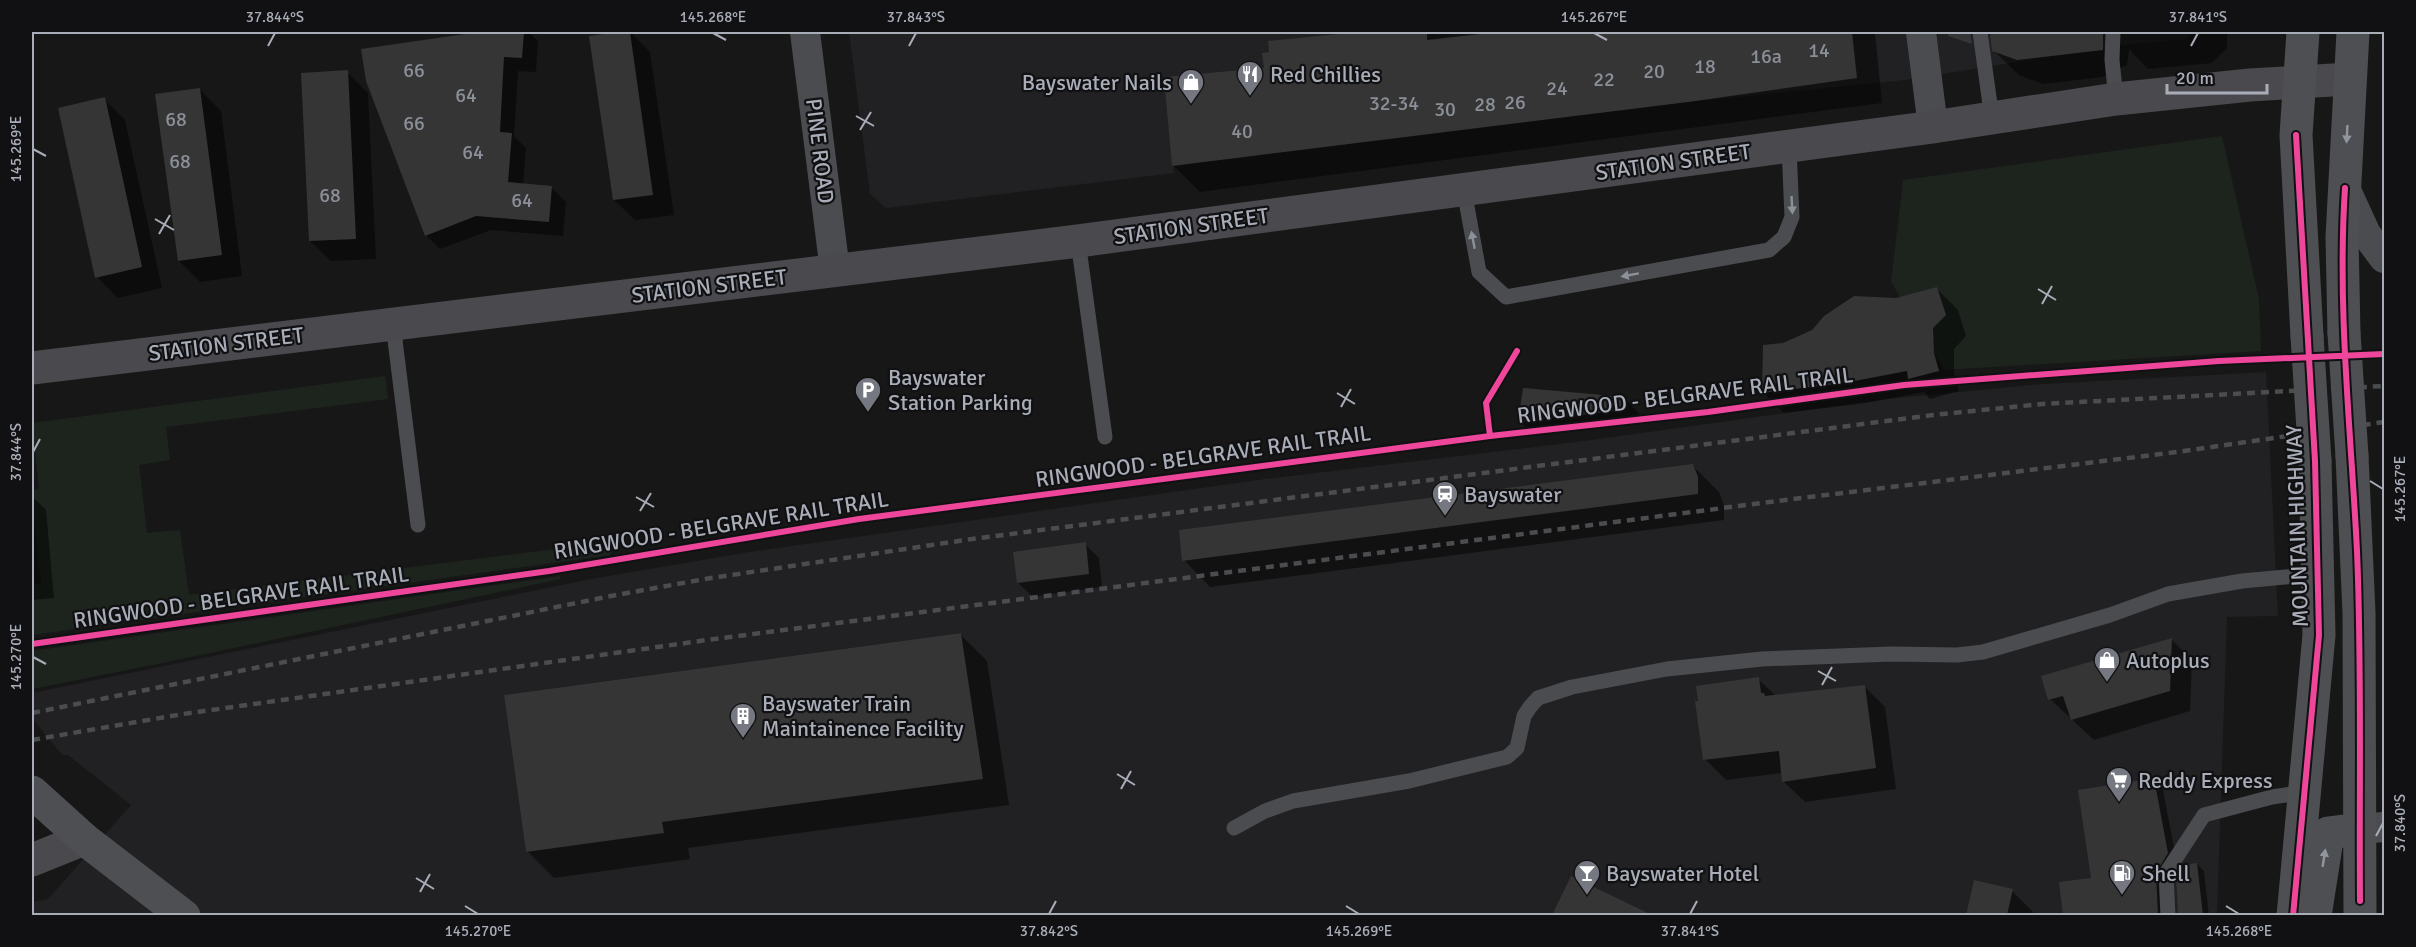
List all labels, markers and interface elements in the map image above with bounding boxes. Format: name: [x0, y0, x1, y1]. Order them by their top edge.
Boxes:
text: 37.844°S: [246, 8, 304, 26]
text: 145.268°E: [680, 8, 746, 26]
text: 37.843°S: [887, 8, 945, 26]
text: 145.267°E: [1561, 8, 1627, 26]
text: 37.841°S: [2169, 8, 2227, 26]
house number: 14: [1808, 38, 1830, 63]
house number: 16a: [1750, 44, 1782, 69]
house number: 18: [1694, 54, 1716, 79]
scale bar: [2167, 57, 2268, 95]
house number: 66: [403, 58, 425, 83]
restaurant icon: Red Chillies: [1235, 59, 1265, 97]
house number: 20: [1643, 59, 1665, 84]
place label: Red Chillies: [1270, 61, 1381, 88]
shop icon: Bayswater Nails: [1176, 67, 1206, 105]
house number: 22: [1593, 67, 1615, 92]
text: 20 m: [2176, 67, 2214, 89]
place label: Bayswater Nails: [1022, 69, 1172, 96]
house number: 24: [1546, 76, 1568, 101]
house number: 64: [455, 83, 477, 108]
house number: 26: [1504, 90, 1526, 115]
house number: 32-34: [1369, 91, 1419, 116]
house number: 28: [1474, 92, 1496, 117]
street label: PINE ROAD: [800, 97, 840, 205]
house number: 30: [1434, 97, 1456, 122]
house number: 68: [165, 107, 187, 132]
house number: 66: [403, 111, 425, 136]
text: 145.269°E: [7, 116, 25, 182]
house number: 40: [1231, 119, 1253, 144]
one-way arrow: [2343, 124, 2352, 143]
street label: STATION STREET: [1594, 138, 1752, 186]
house number: 64: [462, 140, 484, 165]
house number: 68: [169, 149, 191, 174]
house number: 68: [319, 183, 341, 208]
house number: 64: [511, 188, 533, 213]
one-way arrow: [1787, 196, 1796, 215]
street label: STATION STREET: [1112, 202, 1270, 250]
one-way arrow: [1468, 230, 1477, 249]
street label: STATION STREET: [630, 263, 788, 309]
one-way arrow: [1620, 270, 1639, 279]
street label: STATION STREET: [147, 321, 305, 367]
street label: RINGWOOD - BELGRAVE RAIL TRAIL: [1515, 361, 1855, 429]
place label: Bayswater Station Parking: [888, 364, 1033, 416]
parking icon: Bayswater Station Parking: [853, 375, 883, 413]
street label: RINGWOOD - BELGRAVE RAIL TRAIL: [1033, 419, 1373, 493]
text: 37.844°S: [7, 423, 25, 481]
street label: MOUNTAIN HIGHWAY: [2280, 424, 2314, 628]
text: 145.267°E: [2391, 456, 2409, 522]
station icon: Bayswater: [1430, 479, 1460, 517]
place label: Bayswater: [1464, 481, 1561, 508]
street label: RINGWOOD - BELGRAVE RAIL TRAIL: [552, 485, 890, 565]
street label: RINGWOOD - BELGRAVE RAIL TRAIL: [71, 560, 411, 634]
text: 145.270°E: [7, 624, 25, 690]
shop icon: Autoplus: [2092, 645, 2122, 683]
place label: Autoplus: [2126, 647, 2210, 674]
place label: Bayswater Train Maintainence Facility: [762, 690, 964, 742]
building icon: Bayswater Train Maintainence Facility: [728, 701, 758, 739]
supermarket icon: Reddy Express: [2104, 765, 2134, 803]
place label: Reddy Express: [2138, 767, 2273, 794]
text: 37.840°S: [2391, 794, 2409, 852]
one-way arrow: [2319, 849, 2328, 868]
bar icon: Bayswater Hotel: [1572, 858, 1602, 896]
fuel station icon: Shell: [2107, 858, 2137, 896]
place label: Bayswater Hotel: [1606, 860, 1759, 887]
place label: Shell: [2142, 860, 2190, 887]
text: 145.270°E: [445, 922, 511, 940]
text: 37.842°S: [1020, 922, 1078, 940]
text: 145.269°E: [1326, 922, 1392, 940]
text: 37.841°S: [1661, 922, 1719, 940]
text: 145.268°E: [2206, 922, 2272, 940]

